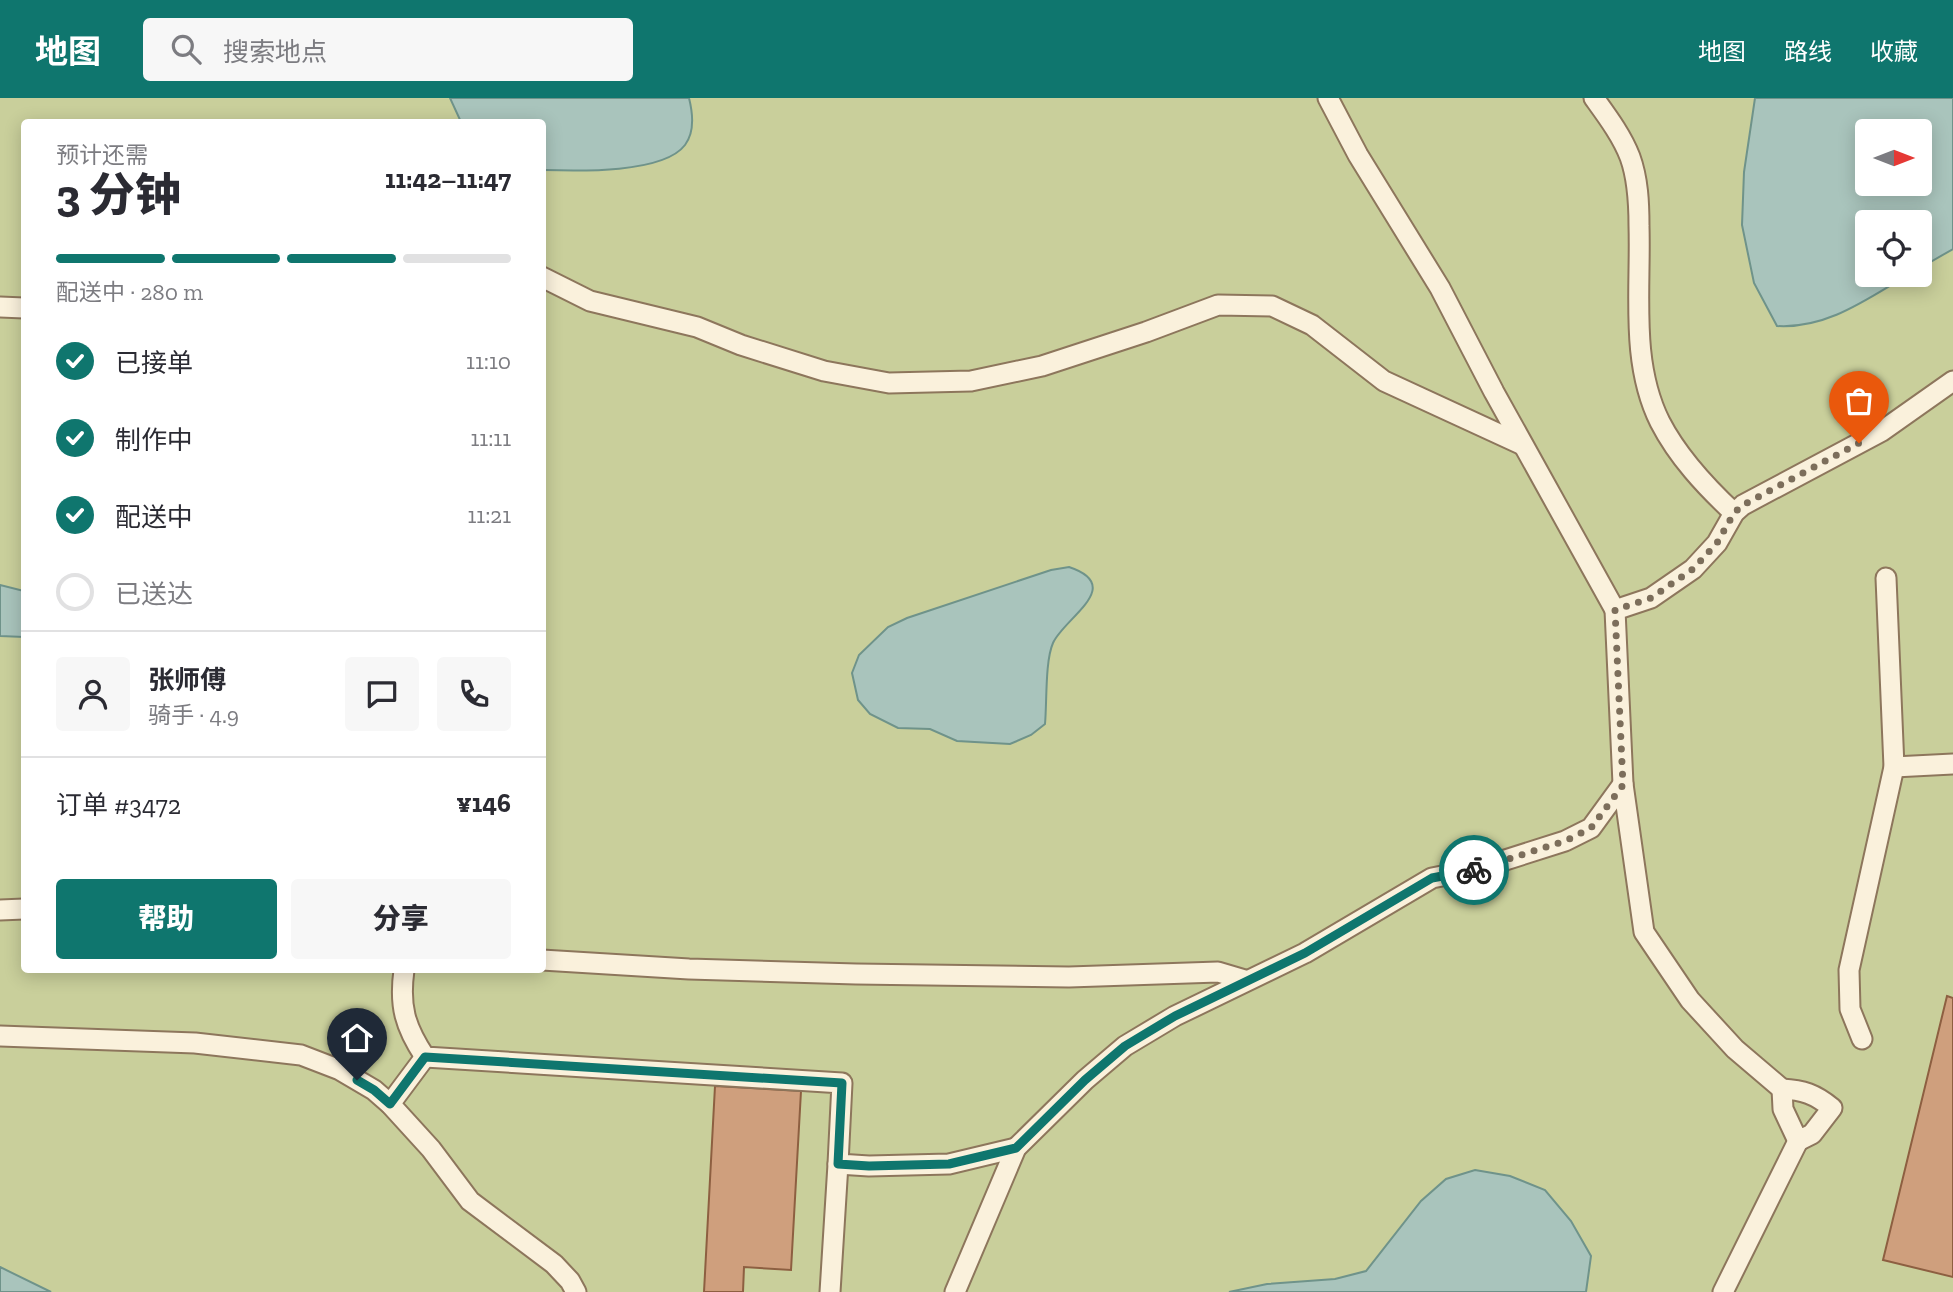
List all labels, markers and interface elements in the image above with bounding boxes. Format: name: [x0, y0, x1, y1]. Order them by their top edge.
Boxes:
search box: [143, 18, 633, 81]
icon: search: [167, 30, 205, 68]
text: 地图: [35, 32, 101, 71]
text: 搜索地点: [223, 36, 327, 68]
text: 地图: [1698, 37, 1746, 66]
text: 路线: [1784, 37, 1832, 66]
text: 收藏: [1870, 37, 1918, 66]
north arrow: [1855, 119, 1932, 196]
map controls: [1855, 119, 1932, 287]
text: 预计还需: [56, 141, 148, 169]
text: 11:42–11:47: [385, 163, 511, 195]
text: 3 分钟: [56, 168, 181, 223]
button: locate: [1855, 210, 1932, 287]
text: 配送中 · 280 m: [56, 278, 203, 306]
icon: check: [56, 342, 94, 380]
text: 已接单: [115, 347, 193, 379]
text: 11:10: [466, 347, 511, 375]
pin: [1829, 371, 1889, 443]
icon: bag: [1840, 382, 1878, 420]
icon: check: [56, 419, 94, 457]
text: 制作中: [115, 424, 193, 456]
text: 11:11: [470, 424, 511, 452]
icon: check: [56, 496, 94, 534]
text: 配送中: [115, 501, 193, 533]
text: 11:21: [467, 501, 511, 529]
text: 已送达: [115, 578, 193, 610]
button: person: [56, 657, 130, 731]
button: chat: [345, 657, 419, 731]
button: phone: [437, 657, 511, 731]
text: 张师傅: [148, 664, 226, 696]
text: 骑手 · 4.9: [148, 701, 239, 729]
text: ¥146: [456, 787, 511, 819]
text: 订单 #3472: [56, 789, 181, 821]
courier: [1439, 835, 1509, 905]
icon: bike: [1455, 851, 1493, 889]
button: 帮助: [56, 879, 277, 959]
button: 分享: [291, 879, 511, 959]
pin: [327, 1008, 387, 1080]
icon: home: [338, 1019, 376, 1057]

